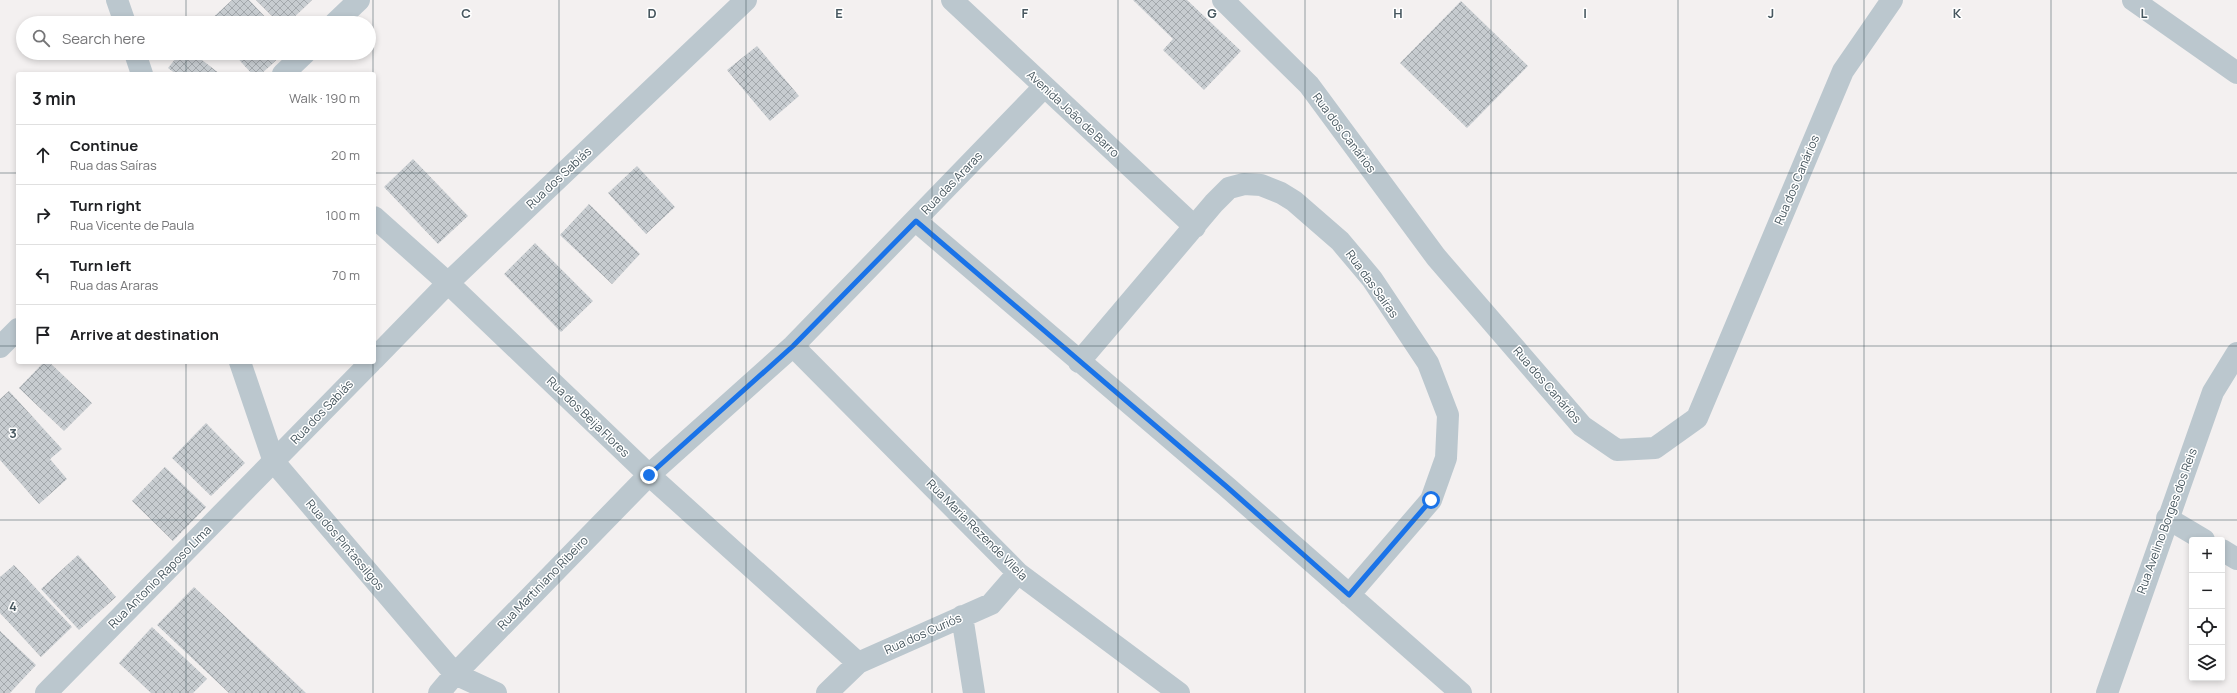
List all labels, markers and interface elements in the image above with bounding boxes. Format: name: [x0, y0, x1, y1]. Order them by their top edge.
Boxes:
text: C: [461, 4, 471, 22]
text: D: [647, 4, 657, 22]
text: E: [835, 4, 843, 22]
text: F: [1022, 4, 1029, 22]
text: G: [1207, 4, 1217, 22]
text: H: [1393, 4, 1403, 22]
text: I: [1583, 4, 1587, 22]
text: J: [1768, 4, 1774, 22]
text: K: [1953, 4, 1962, 22]
text: L: [2141, 4, 2148, 22]
search box: [16, 16, 376, 60]
icon: search: [30, 27, 52, 49]
text: Search here: [62, 28, 145, 49]
street label: Avenida João de Barro: [1023, 66, 1123, 161]
text: 3 min: [32, 87, 76, 110]
text: Walk · 190 m: [289, 89, 360, 107]
street label: Rua dos Canários: [1309, 89, 1380, 176]
street label: Rua dos Canários: [1770, 132, 1823, 227]
text: Continue: [70, 135, 138, 156]
street label: Rua dos Sabiás: [522, 143, 595, 212]
icon: ahead: [32, 144, 54, 166]
text: 20 m: [331, 146, 360, 164]
street label: Rua das Araras: [917, 147, 986, 218]
text: Rua das Saíras: [70, 156, 157, 174]
text: Turn right: [70, 195, 141, 216]
icon: right: [32, 204, 54, 226]
text: 100 m: [325, 206, 360, 224]
text: Rua Vicente de Paula: [70, 216, 194, 234]
street label: Rua das Saíras: [1342, 246, 1403, 321]
text: Turn left: [70, 255, 132, 276]
icon: left: [32, 264, 54, 286]
text: 70 m: [332, 266, 360, 284]
text: Rua das Araras: [70, 276, 158, 294]
icon: arrive: [32, 324, 54, 346]
text: Arrive at destination: [70, 324, 219, 345]
street label: Rua dos Canários: [1509, 343, 1585, 427]
street label: Rua dos Beija Flores: [543, 373, 634, 461]
street label: Rua dos Sabiás: [287, 376, 357, 448]
text: 3: [9, 424, 17, 442]
street label: Rua Avelino Borges dos Reis: [2132, 446, 2201, 596]
route end: [640, 466, 658, 484]
street label: Rua Maria Rezende Vilela: [923, 475, 1032, 584]
route start: [1422, 491, 1440, 509]
street label: Rua dos Pintassilgos: [302, 496, 389, 594]
street label: Rua Antonio Raposo Lima: [104, 521, 215, 632]
street label: Rua Martiniano Ribeiro: [493, 532, 592, 633]
map controls: [2189, 537, 2225, 681]
button: +: [2189, 537, 2225, 573]
button: −: [2189, 573, 2225, 609]
text: 4: [9, 597, 17, 615]
street label: Rua dos Curiós: [882, 609, 964, 658]
button: locate: [2189, 609, 2225, 645]
button: layers: [2189, 645, 2225, 681]

